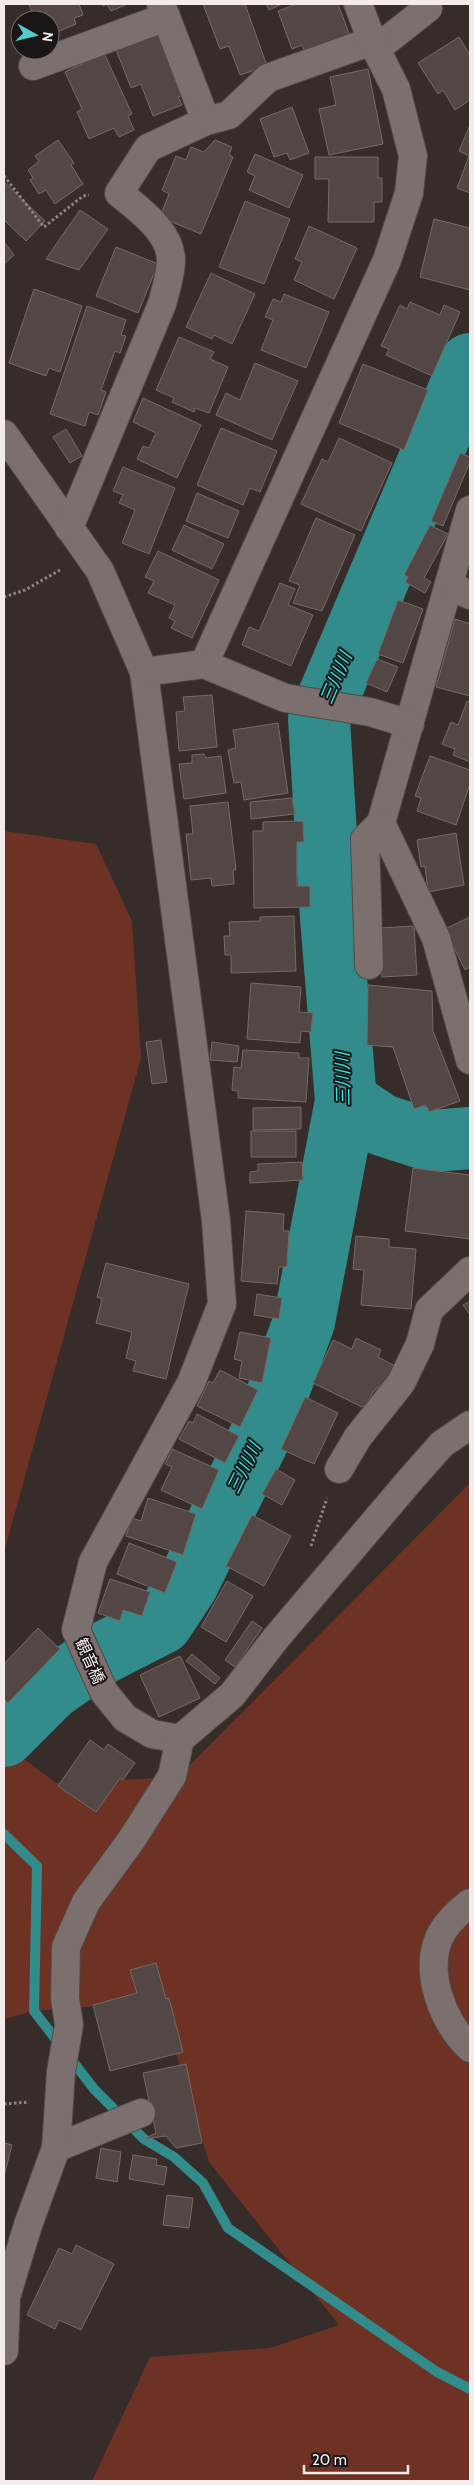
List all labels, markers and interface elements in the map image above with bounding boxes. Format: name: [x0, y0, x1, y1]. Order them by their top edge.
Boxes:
north arrow: [10, 10, 60, 60]
text: N: [38, 31, 57, 43]
water label: 三川川: [315, 647, 357, 707]
water label: 三川川: [331, 1050, 354, 1106]
water label: 三川川: [222, 1437, 267, 1497]
street label: 観音橋: [72, 1635, 108, 1687]
scale bar: [304, 2442, 408, 2474]
text: 20 m: [312, 2451, 347, 2469]

